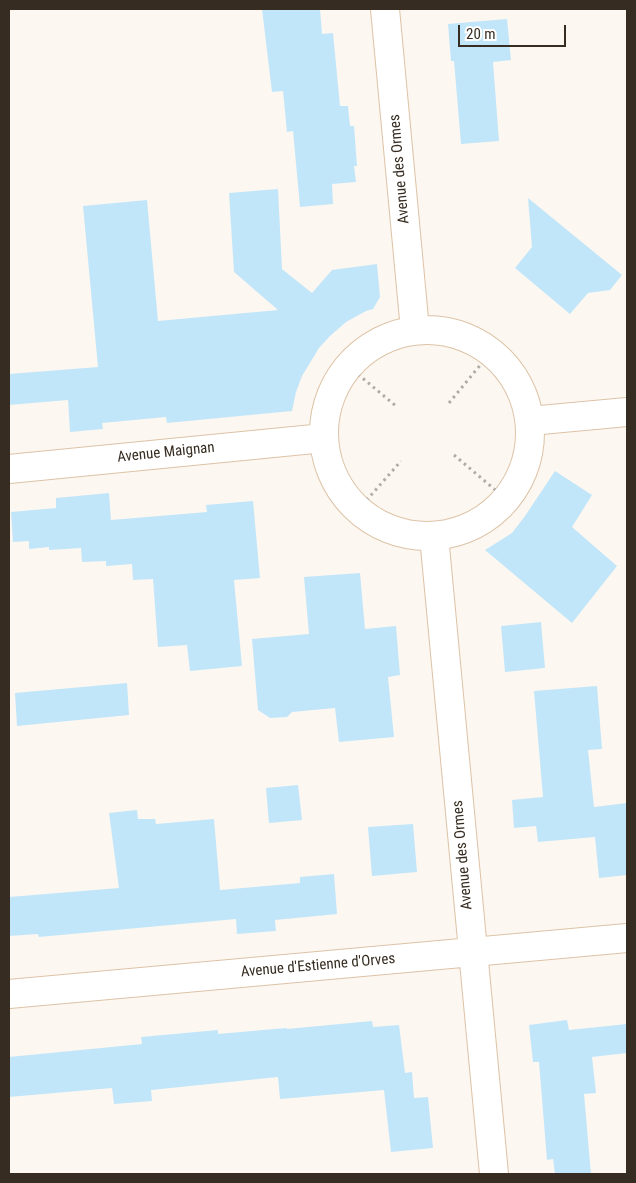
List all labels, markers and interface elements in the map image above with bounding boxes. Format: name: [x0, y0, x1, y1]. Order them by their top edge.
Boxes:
scale bar: [461, 15, 568, 47]
text: 20 m: [466, 25, 496, 43]
street label: Avenue des Ormes: [386, 113, 414, 225]
street label: Avenue Maignan: [116, 439, 216, 467]
street label: Avenue des Ormes: [449, 799, 477, 911]
street label: Avenue d'Estienne d'Orves: [240, 950, 396, 982]

